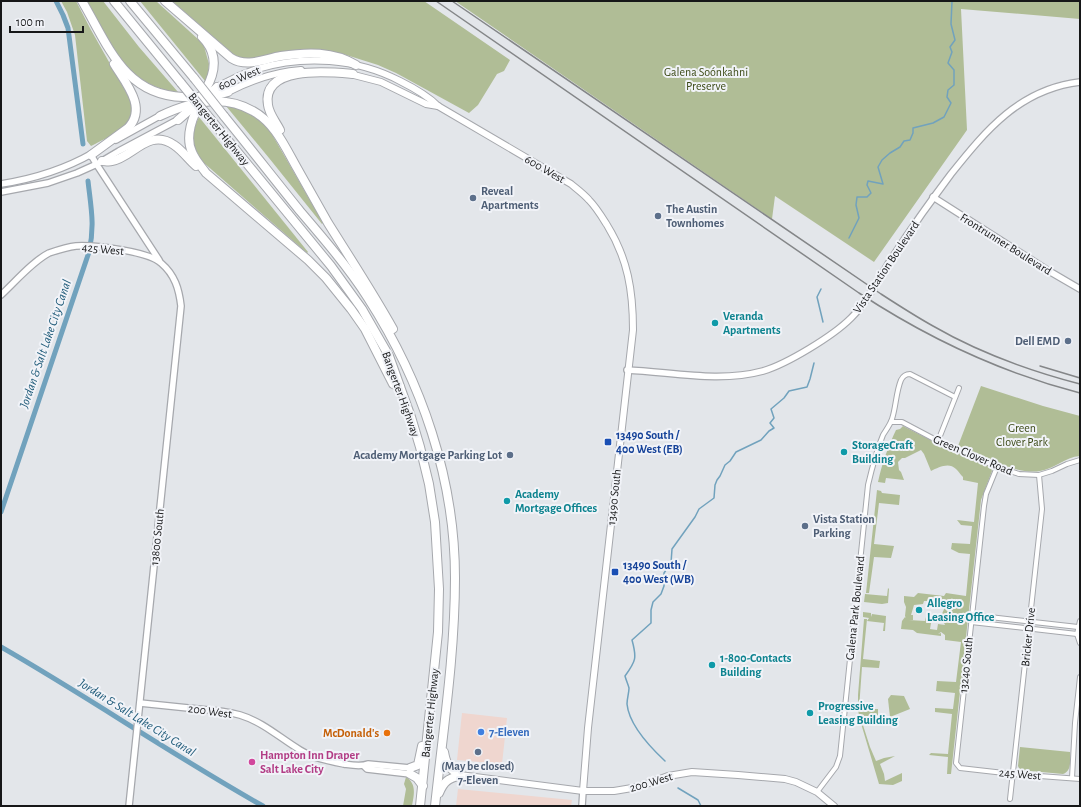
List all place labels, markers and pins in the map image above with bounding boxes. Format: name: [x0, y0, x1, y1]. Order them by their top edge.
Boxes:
place label: Reveal Apartments: [481, 185, 539, 211]
marker: Reveal Apartments: [468, 193, 478, 203]
place label: The Austin Townhomes: [666, 203, 724, 229]
marker: The Austin Townhomes: [653, 211, 663, 221]
place label: Veranda Apartments: [723, 310, 781, 336]
marker: Veranda Apartments: [710, 318, 720, 328]
place label: Dell EMD: [1015, 335, 1060, 347]
marker: Dell EMD: [1063, 336, 1073, 346]
place label: 13490 South / 400 West (EB): [616, 429, 683, 456]
marker: 13490 South / 400 West (EB): [603, 437, 613, 447]
place label: StorageCraft Building: [852, 439, 913, 465]
marker: StorageCraft Building: [839, 447, 849, 457]
place label: Academy Mortgage Parking Lot: [353, 449, 502, 462]
marker: Academy Mortgage Parking Lot: [505, 450, 515, 460]
place label: Academy Mortgage Offices: [515, 488, 598, 514]
marker: Academy Mortgage Offices: [502, 496, 512, 506]
place label: Vista Station Parking: [813, 513, 875, 539]
marker: Vista Station Parking: [800, 521, 810, 531]
place label: 13490 South / 400 West (WB): [623, 559, 695, 586]
marker: 13490 South / 400 West (WB): [610, 567, 620, 577]
place label: Allegro Leasing Office: [927, 597, 995, 623]
marker: Allegro Leasing Office: [914, 605, 924, 615]
place label: 1-800-Contacts Building: [720, 652, 792, 678]
marker: 1-800-Contacts Building: [707, 660, 717, 670]
place label: Progressive Leasing Building: [818, 700, 899, 726]
marker: Progressive Leasing Building: [805, 708, 815, 718]
place label: 7-Eleven: [489, 726, 530, 738]
place label: McDonald's: [323, 727, 379, 739]
marker: 7-Eleven: [476, 727, 486, 737]
marker: McDonald's: [382, 728, 392, 738]
marker: (May be closed) 7-Eleven: [473, 747, 483, 757]
place label: Hampton Inn Draper Salt Lake City: [260, 749, 360, 776]
marker: Hampton Inn Draper Salt Lake City: [247, 757, 257, 767]
place label: (May be closed) 7-Eleven: [441, 760, 515, 786]

